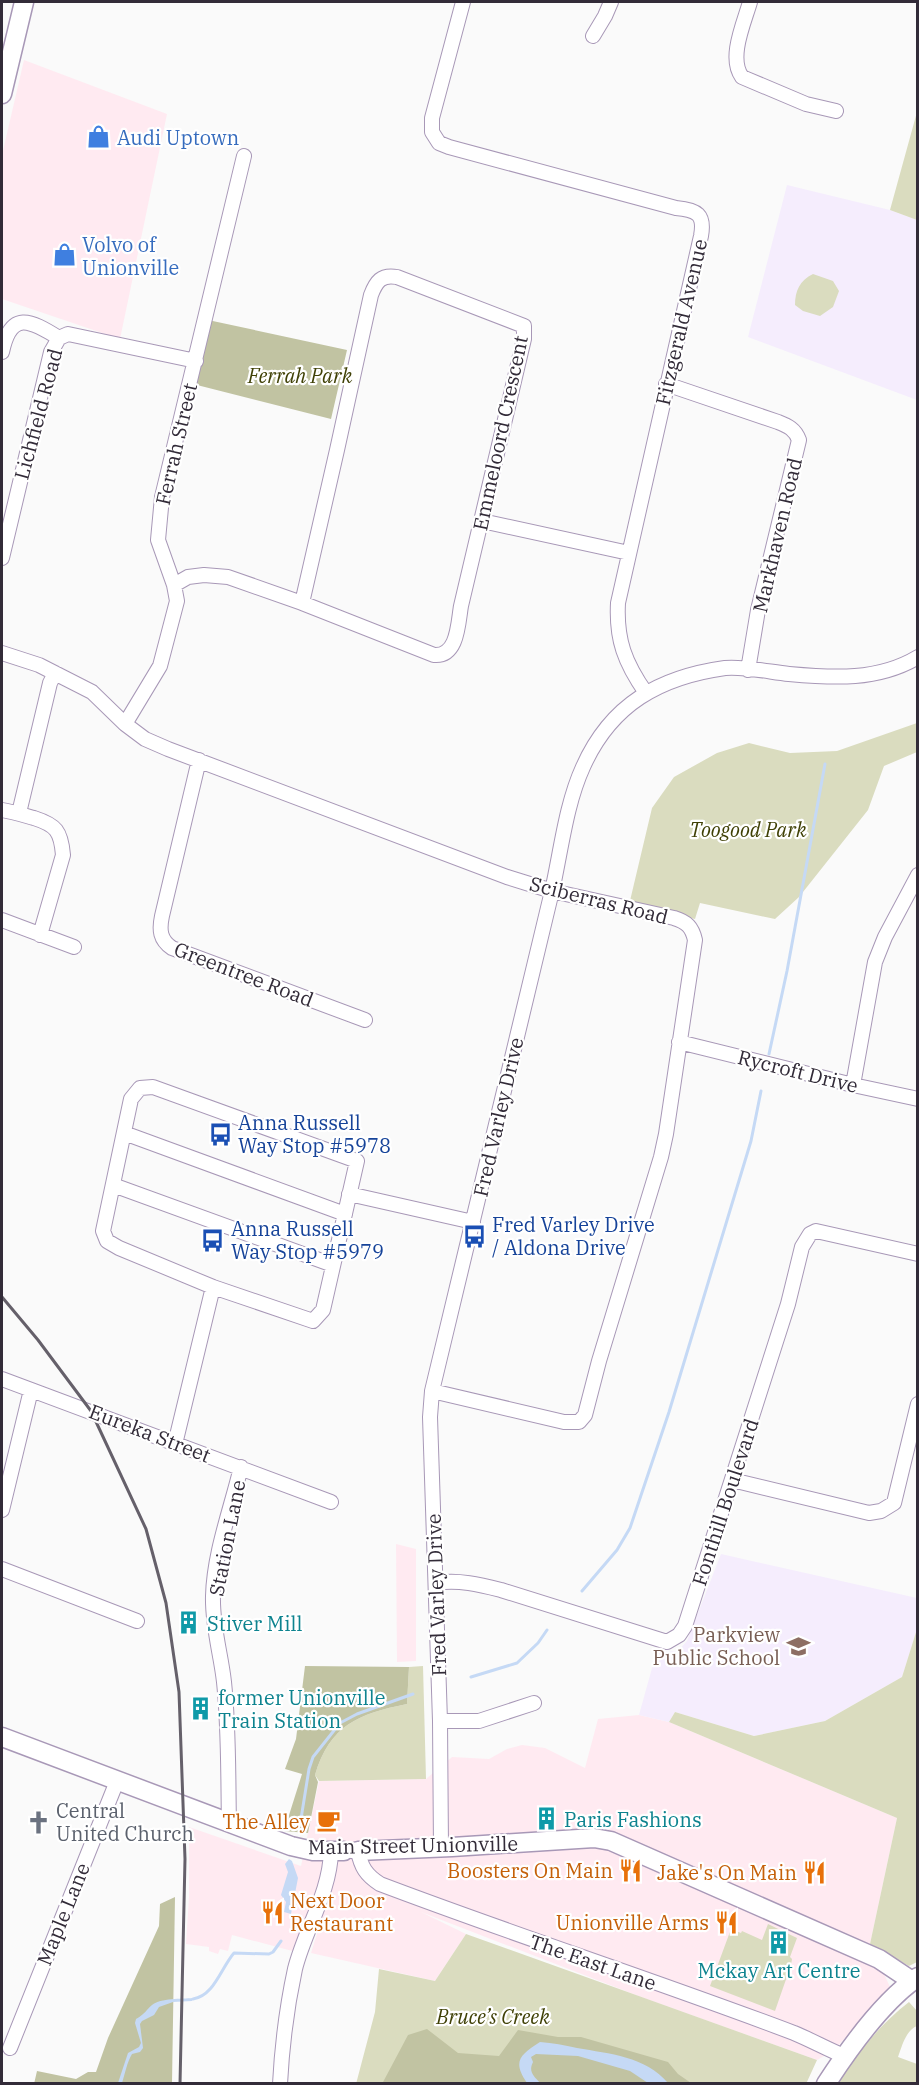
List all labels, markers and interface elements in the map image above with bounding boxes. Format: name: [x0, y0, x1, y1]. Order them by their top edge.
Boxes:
shop icon: Audi Uptown: [86, 124, 112, 150]
place label: Audi Uptown: [117, 124, 239, 151]
place label: Volvo of Unionville: [82, 231, 179, 281]
street label: Fitzgerald Avenue: [649, 236, 713, 408]
shop icon: Volvo of Unionville: [51, 242, 77, 268]
street label: Emmeloord Crescent: [466, 333, 534, 533]
street label: Lichfield Road: [8, 345, 68, 483]
park label: Ferrah Park: [247, 362, 353, 389]
street label: Ferrah Street: [149, 380, 203, 508]
street label: Markhaven Road: [746, 455, 808, 615]
park label: Toogood Park: [689, 816, 807, 843]
street label: Sciberras Road: [527, 870, 671, 930]
street label: Greentree Road: [170, 935, 318, 1013]
street label: Fred Varley Drive: [467, 1035, 529, 1199]
street label: Rycroft Drive: [735, 1043, 861, 1099]
place label: Anna Russell Way Stop #5978: [238, 1109, 391, 1159]
bus stop icon: Anna Russell Way Stop #5978: [207, 1121, 233, 1147]
place label: Fred Varley Drive / Aldona Drive: [492, 1211, 655, 1261]
place label: Anna Russell Way Stop #5979: [231, 1215, 384, 1265]
bus stop icon: Fred Varley Drive / Aldona Drive: [461, 1223, 487, 1249]
bus stop icon: Anna Russell Way Stop #5979: [200, 1227, 226, 1253]
street label: Eureka Street: [85, 1397, 215, 1469]
street label: Fonthill Boulevard: [685, 1415, 765, 1589]
street label: Station Lane: [202, 1478, 252, 1598]
street label: Fred Varley Drive: [420, 1513, 452, 1677]
building icon: Stiver Mill: [176, 1610, 202, 1636]
place label: Stiver Mill: [207, 1610, 303, 1637]
place label: Parkview Public School: [653, 1621, 780, 1671]
school or university icon: Parkview Public School: [785, 1633, 811, 1659]
place label: former Unionville Train Station: [218, 1684, 385, 1734]
building icon: former Unionville Train Station: [187, 1696, 213, 1722]
place label: Central United Church: [56, 1797, 194, 1847]
building icon: Paris Fashions: [533, 1806, 559, 1832]
place label: Paris Fashions: [564, 1806, 702, 1833]
place label: The Alley: [222, 1808, 310, 1835]
cafe icon: The Alley: [315, 1808, 341, 1834]
church icon: Central United Church: [25, 1809, 51, 1835]
street label: Main Street Unionville: [308, 1830, 518, 1860]
place label: Boosters On Main: [447, 1857, 613, 1884]
restaurant icon: Boosters On Main: [618, 1857, 644, 1883]
street label: Maple Lane: [30, 1859, 96, 1969]
place label: Jake's On Main: [657, 1859, 797, 1886]
restaurant icon: Jake's On Main: [802, 1859, 828, 1885]
place label: Next Door Restaurant: [290, 1887, 393, 1937]
restaurant icon: Next Door Restaurant: [259, 1899, 285, 1925]
place label: Unionville Arms: [556, 1909, 709, 1936]
restaurant icon: Unionville Arms: [714, 1909, 740, 1935]
street label: The East Lane: [526, 1928, 660, 1996]
building icon: Mckay Art Centre: [766, 1930, 792, 1956]
place label: Mckay Art Centre: [698, 1957, 860, 1984]
park label: Bruce’s Creek: [435, 2003, 550, 2030]

